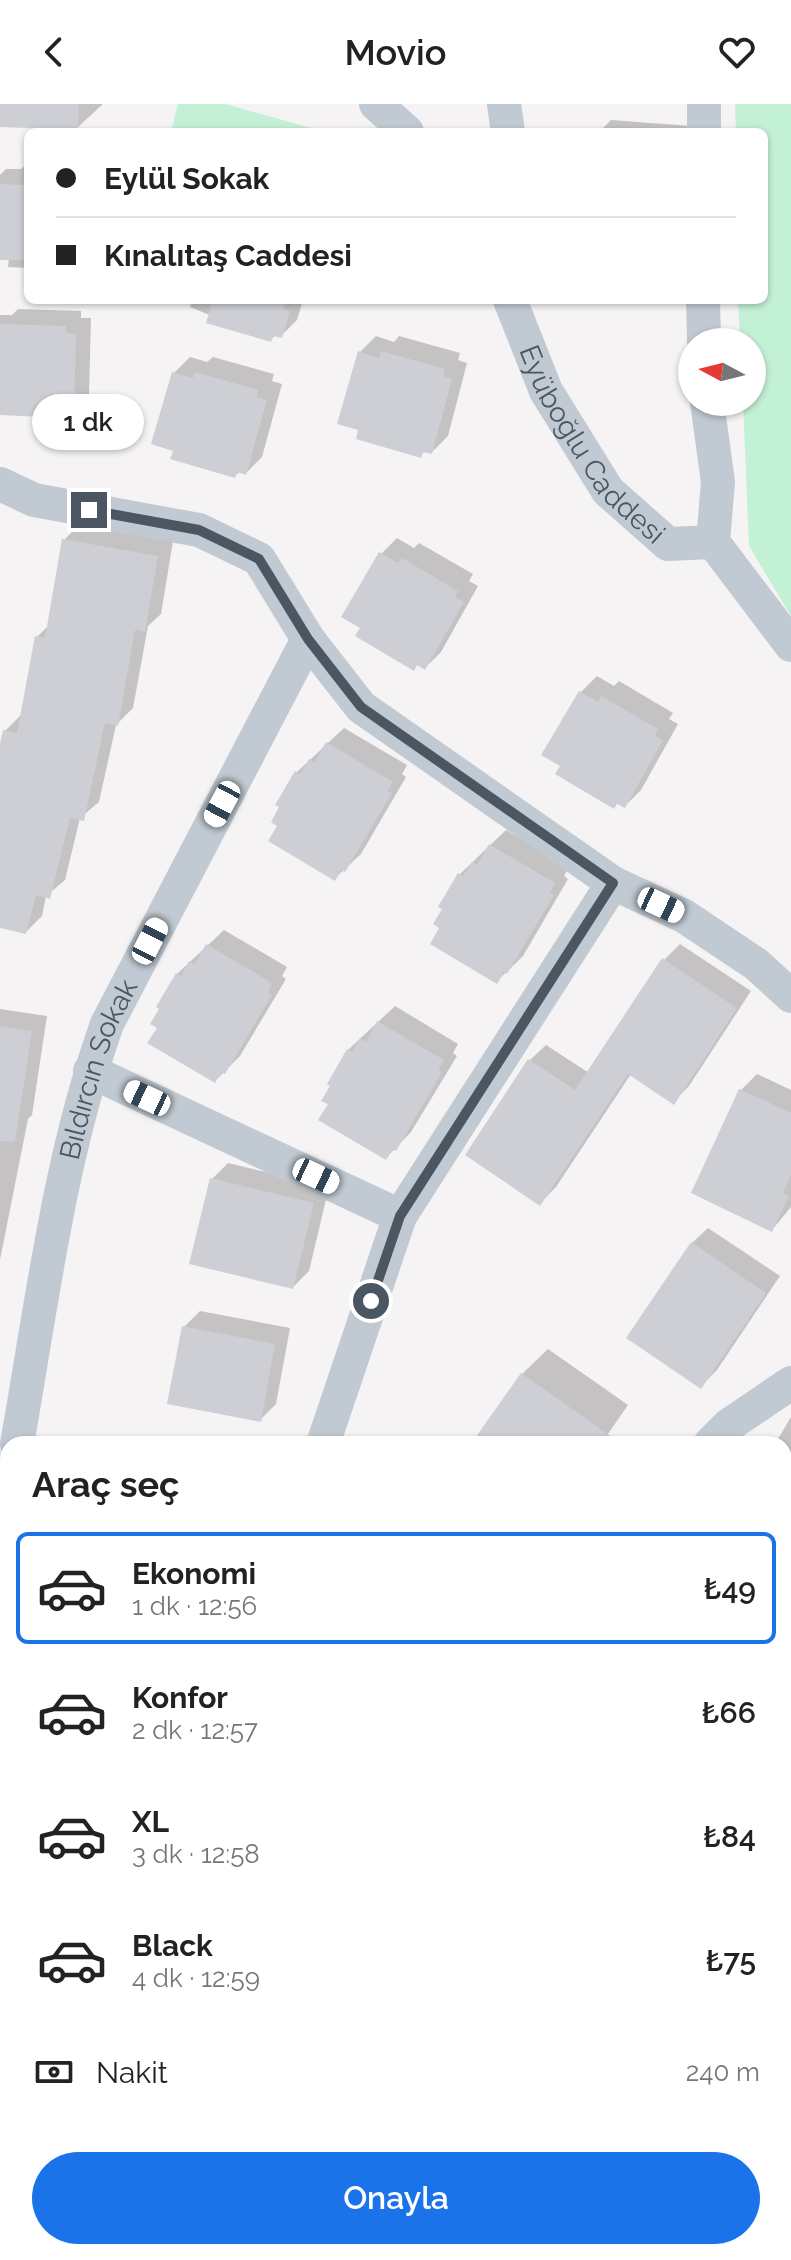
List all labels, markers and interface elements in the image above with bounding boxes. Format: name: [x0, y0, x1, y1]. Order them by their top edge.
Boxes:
icon: back: [32, 30, 76, 74]
icon: heart: [715, 30, 759, 74]
text: Movio: [345, 31, 447, 73]
text: Eylül Sokak: [104, 161, 269, 196]
text: Kınalıtaş Caddesi: [104, 238, 352, 273]
north arrow: [678, 328, 766, 416]
map controls: [678, 328, 766, 416]
street label: Eyüboğlu Caddesi: [513, 340, 672, 551]
callout: 1 dk: [33, 394, 145, 450]
text: 1 dk: [63, 407, 113, 437]
route end: [71, 492, 107, 528]
car: [200, 777, 244, 831]
car: [634, 884, 688, 926]
car: [128, 914, 172, 968]
street label: Bıldırcın Sokak: [53, 974, 145, 1163]
car: [120, 1077, 174, 1119]
car: [289, 1155, 343, 1197]
route start: [353, 1283, 389, 1319]
text: Araç seç: [32, 1463, 179, 1505]
icon: car: [36, 1552, 108, 1624]
text: Ekonomi: [132, 1556, 256, 1591]
text: ₺49: [704, 1571, 756, 1606]
text: 1 dk · 12:56: [132, 1591, 257, 1621]
icon: car: [36, 1676, 108, 1748]
text: Konfor: [132, 1680, 228, 1715]
text: ₺66: [702, 1695, 756, 1730]
text: 2 dk · 12:57: [132, 1715, 258, 1745]
icon: car: [36, 1800, 108, 1872]
text: XL: [132, 1804, 169, 1839]
text: ₺84: [703, 1819, 756, 1854]
text: 3 dk · 12:58: [132, 1839, 260, 1869]
icon: car: [36, 1924, 108, 1996]
text: Black: [132, 1928, 213, 1963]
text: ₺75: [706, 1943, 756, 1978]
text: 4 dk · 12:59: [132, 1963, 260, 1993]
icon: cash: [32, 2050, 76, 2094]
text: Nakit: [96, 2055, 168, 2090]
text: 240 m: [686, 2057, 760, 2087]
button: Onayla: [32, 2152, 760, 2244]

